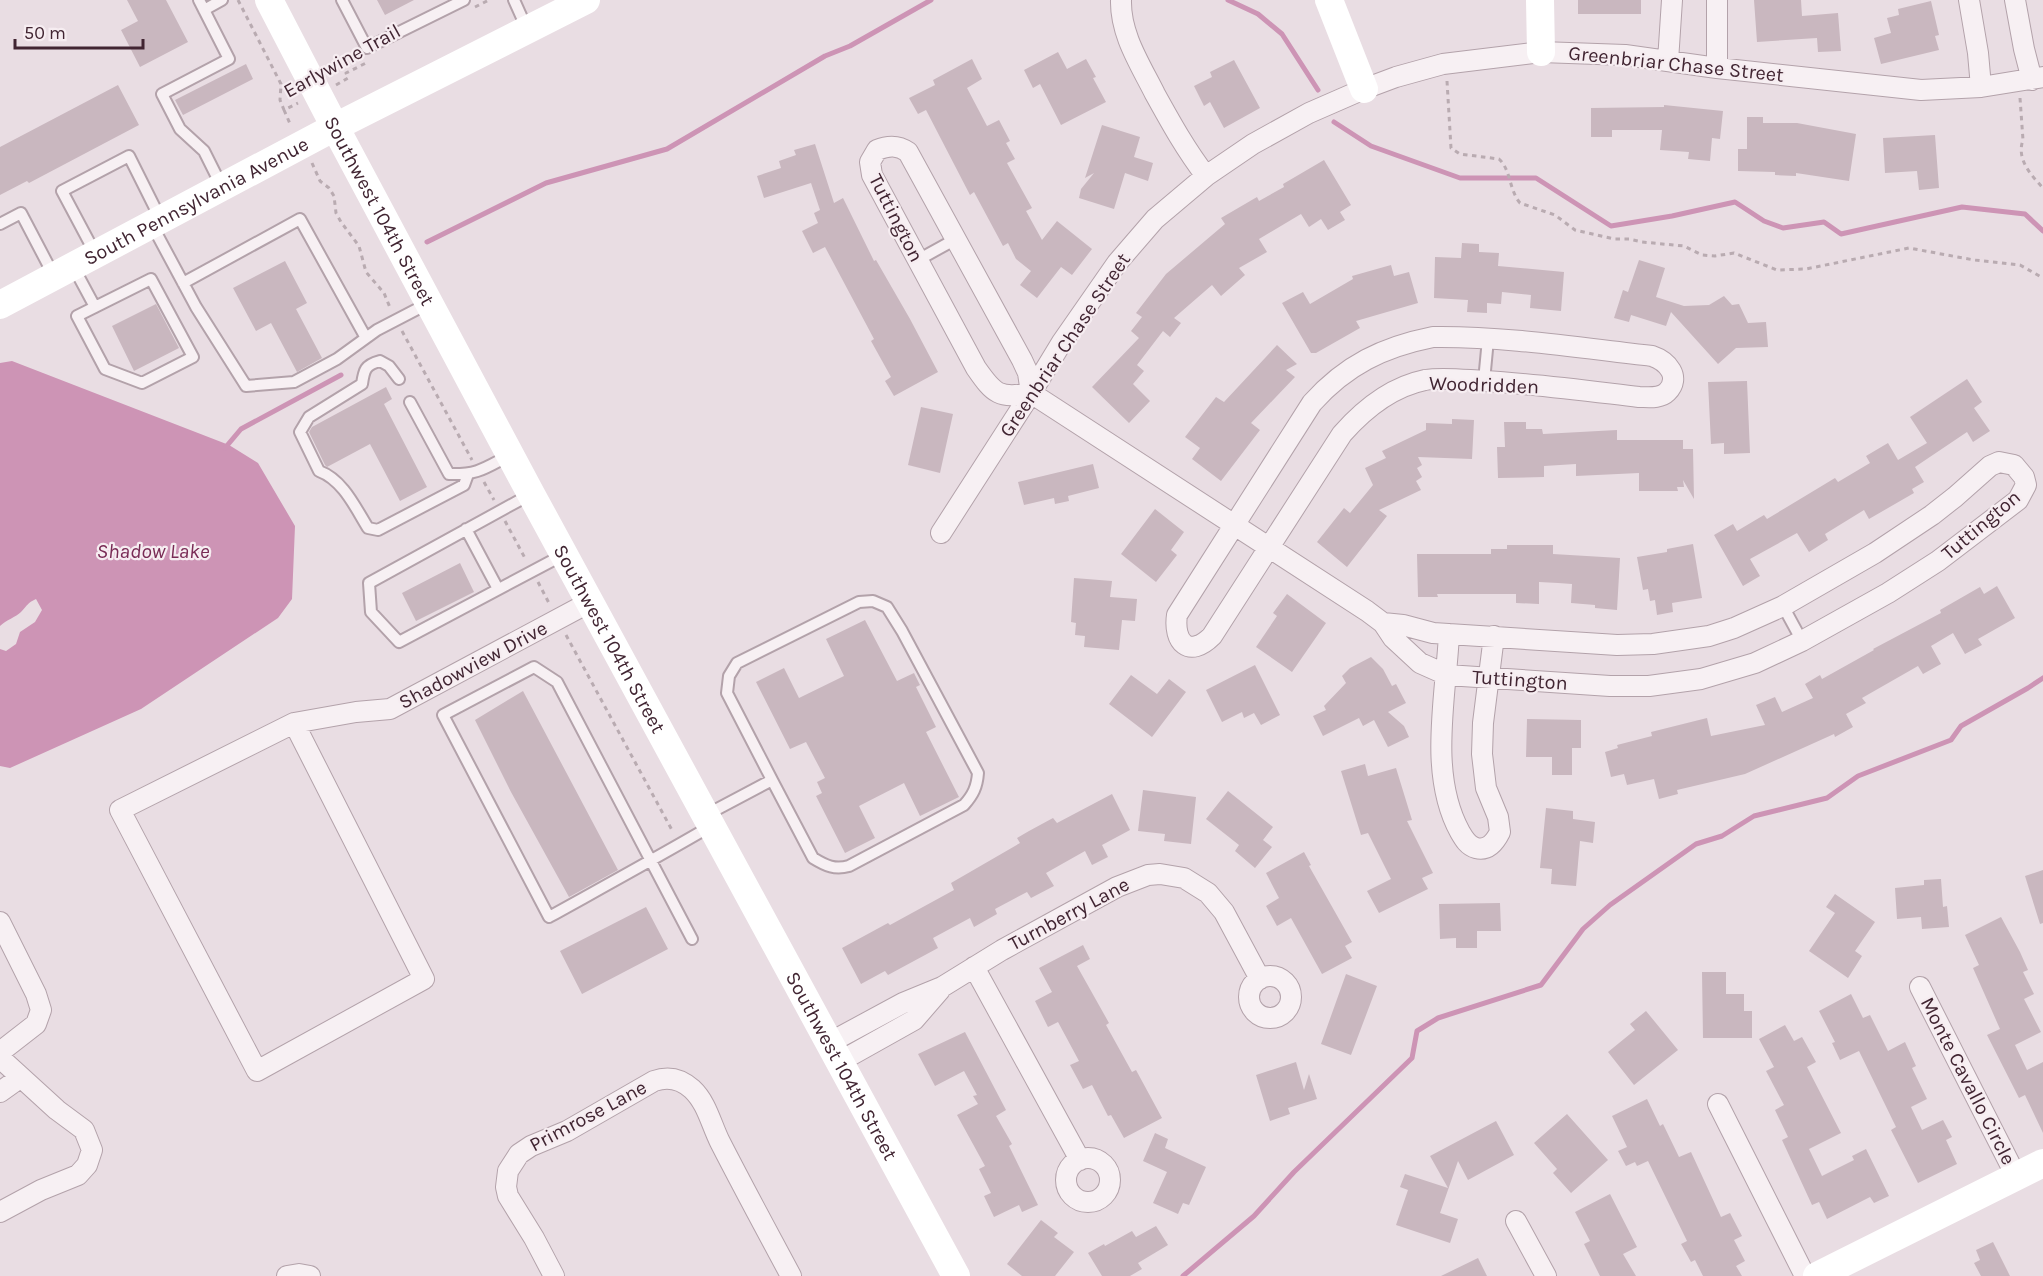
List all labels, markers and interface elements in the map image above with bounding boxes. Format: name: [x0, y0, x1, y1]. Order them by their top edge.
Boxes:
scale bar: [15, 12, 142, 50]
street label: Earlywine Trail: [279, 19, 405, 103]
text: 50 m: [24, 22, 66, 44]
street label: Greenbriar Chase Street: [1567, 41, 1785, 87]
street label: Southwest 104th Street: [320, 112, 440, 310]
street label: South Pennsylvania Avenue: [80, 132, 312, 270]
street label: Tuttington: [864, 170, 928, 266]
street label: Greenbriar Chase Street: [995, 248, 1135, 441]
street label: Woodridden: [1429, 372, 1539, 398]
street label: Tuttington: [1937, 485, 2025, 565]
water label: Shadow Lake: [97, 539, 210, 563]
street label: Southwest 104th Street: [549, 540, 670, 738]
street label: Shadowview Drive: [395, 616, 551, 714]
street label: Tuttington: [1472, 665, 1568, 695]
street label: Turnberry Lane: [1005, 873, 1133, 955]
street label: Southwest 104th Street: [781, 967, 903, 1165]
street label: Monte Cavallo Circle: [1916, 993, 2020, 1169]
street label: Primrose Lane: [525, 1075, 651, 1157]

